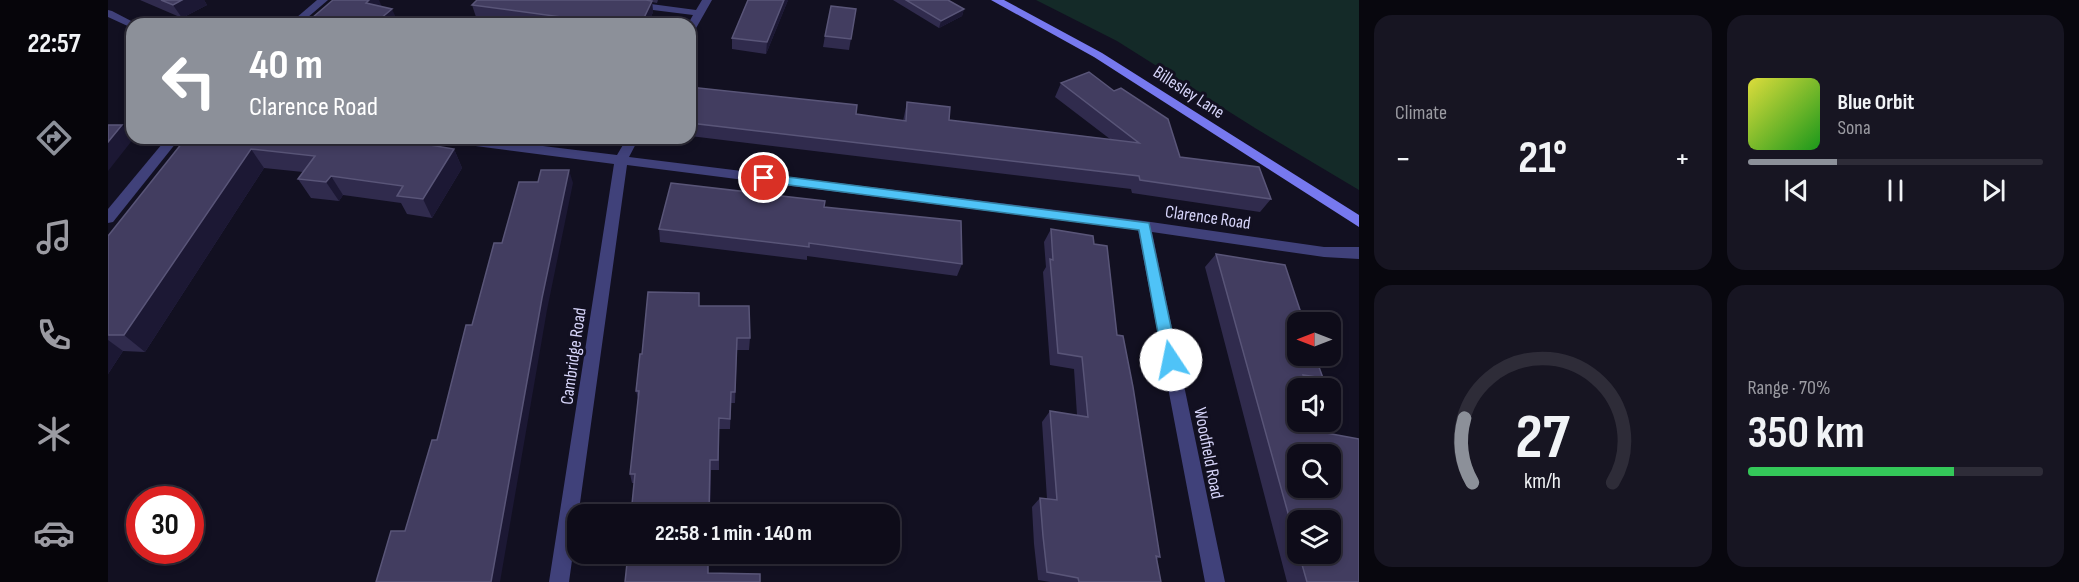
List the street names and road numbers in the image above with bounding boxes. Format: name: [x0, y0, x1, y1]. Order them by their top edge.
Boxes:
street label: Billesley Lane: [1149, 62, 1228, 123]
street label: Clarence Road: [1164, 201, 1252, 234]
street label: Cambridge Road: [556, 306, 591, 406]
street label: Woodfield Road: [1189, 406, 1228, 501]

